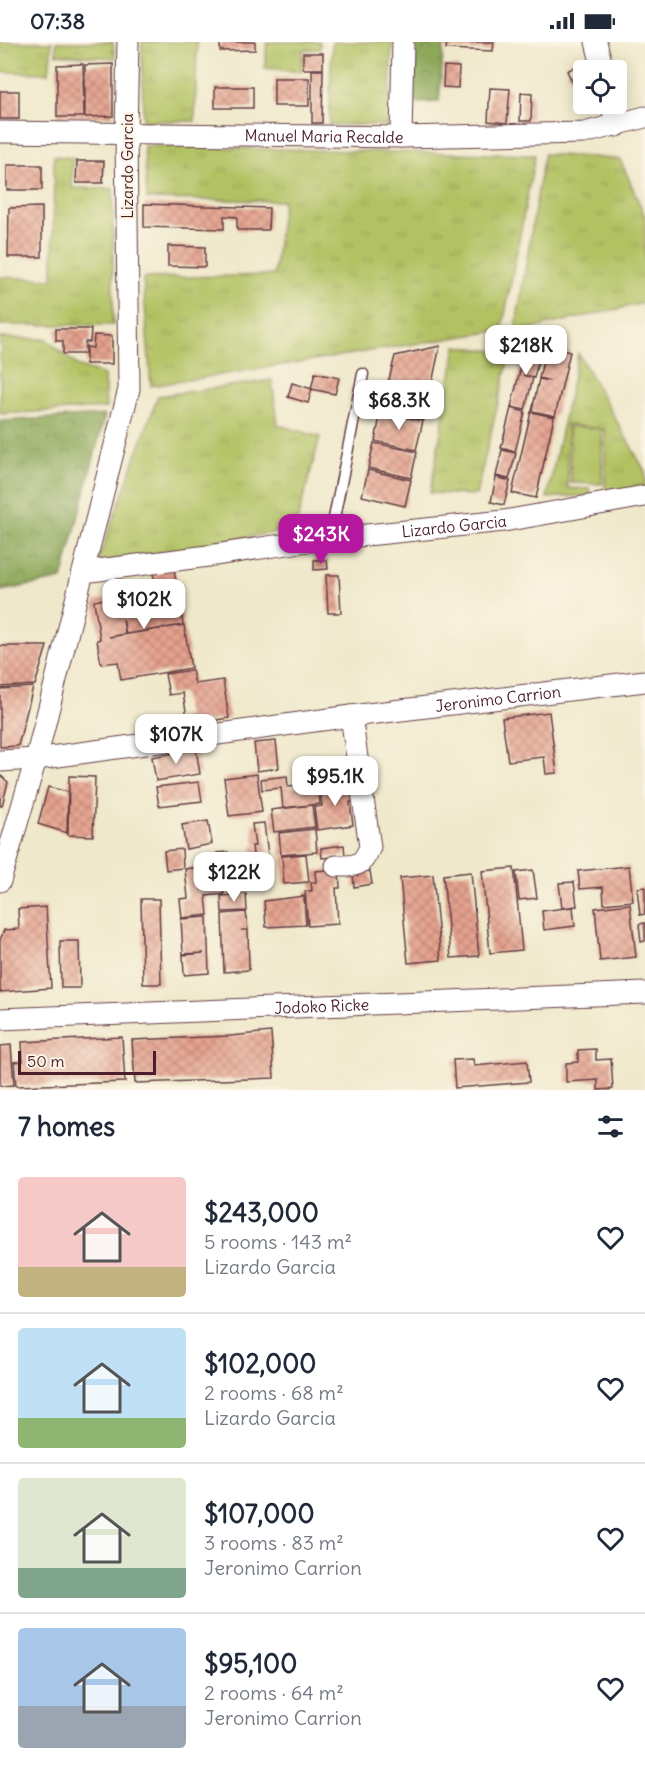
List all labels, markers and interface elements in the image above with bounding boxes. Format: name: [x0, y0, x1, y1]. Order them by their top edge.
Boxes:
text: 07:38: [30, 7, 85, 35]
map controls: [573, 60, 627, 114]
button: locate: [573, 60, 627, 114]
street label: Lizardo Garcia: [117, 113, 137, 219]
street label: Manuel Maria Recalde: [244, 125, 403, 147]
pin: $218K: [484, 325, 568, 376]
text: $218K: [499, 332, 553, 357]
pin: $68.3K: [350, 380, 448, 431]
text: $68.3K: [368, 387, 430, 412]
street label: Lizardo Garcia: [401, 511, 508, 541]
pin: $243K: [279, 514, 363, 565]
text: $243K: [293, 521, 350, 546]
pin: $102K: [102, 579, 186, 630]
text: $102K: [116, 586, 172, 611]
street label: Jeronimo Carrion: [434, 681, 562, 716]
pin: $107K: [134, 714, 218, 765]
text: $107K: [149, 721, 203, 746]
pin: $95.1K: [286, 756, 384, 807]
text: $95.1K: [306, 763, 364, 788]
pin: $122K: [192, 852, 276, 903]
text: $122K: [208, 859, 260, 884]
street label: Jodoko Ricke: [274, 994, 370, 1018]
scale bar: [18, 1048, 156, 1076]
text: 50 m: [27, 1051, 65, 1071]
text: 7 homes: [18, 1110, 115, 1143]
icon: filters: [594, 1110, 627, 1143]
text: $243,000: [204, 1196, 319, 1229]
icon: home: [66, 1201, 138, 1273]
icon: heart: [594, 1221, 627, 1254]
text: 5 rooms · 143 m²: [204, 1229, 352, 1254]
text: Lizardo Garcia: [204, 1254, 336, 1279]
text: $102,000: [204, 1347, 316, 1380]
icon: home: [66, 1352, 138, 1424]
icon: heart: [594, 1372, 627, 1405]
text: 2 rooms · 68 m²: [204, 1380, 344, 1405]
text: Lizardo Garcia: [204, 1405, 336, 1430]
text: $107,000: [204, 1497, 315, 1530]
icon: home: [66, 1502, 138, 1574]
icon: heart: [594, 1522, 627, 1555]
text: 3 rooms · 83 m²: [204, 1530, 344, 1555]
text: Jeronimo Carrion: [204, 1555, 362, 1580]
text: $95,100: [204, 1647, 297, 1680]
icon: home: [66, 1652, 138, 1724]
icon: heart: [594, 1672, 627, 1705]
text: 2 rooms · 64 m²: [204, 1680, 344, 1705]
text: Jeronimo Carrion: [204, 1705, 362, 1730]

